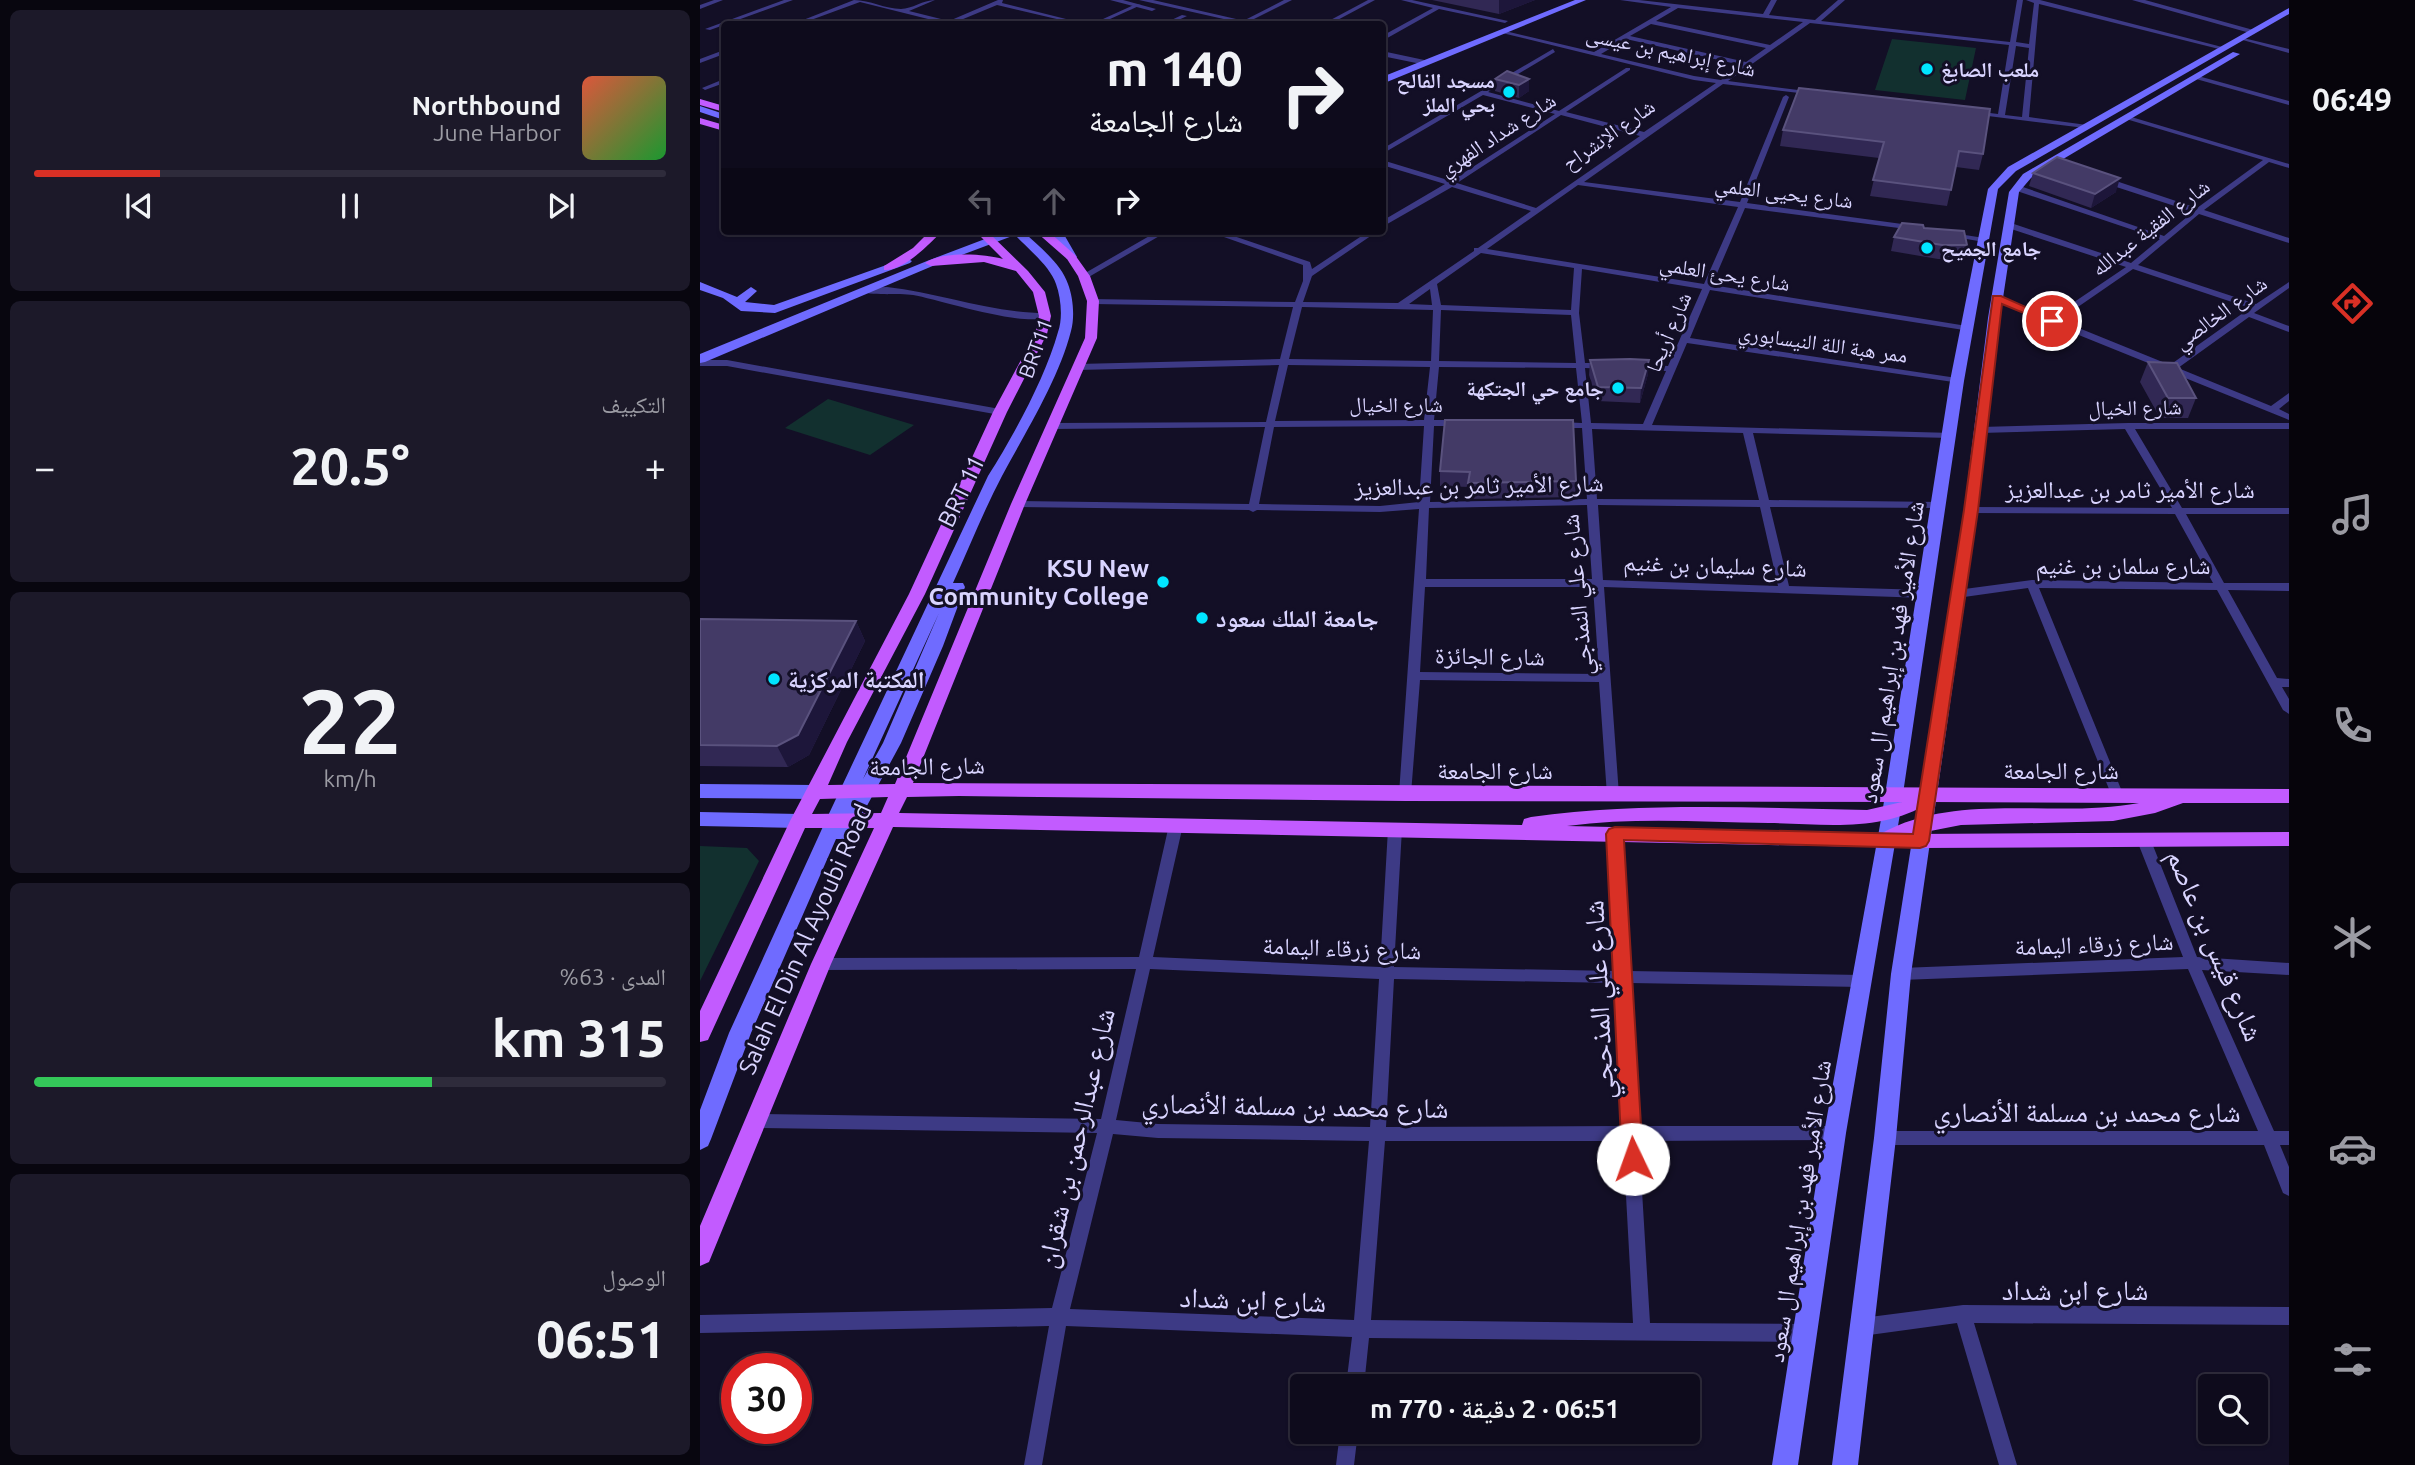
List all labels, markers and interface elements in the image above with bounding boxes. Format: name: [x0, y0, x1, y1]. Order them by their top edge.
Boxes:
street label: شارع إبراهيم بن عيسى: [1584, 21, 1758, 84]
text: 140 m: [1106, 40, 1243, 95]
icon: right: [1267, 49, 1358, 140]
place label: ملعب الصايغ: [1941, 57, 2039, 84]
marker: ملعب الصايغ: [1919, 61, 1935, 77]
place label: مسجد الفالح بحي الملز: [1396, 68, 1495, 121]
text: 06:49: [2312, 81, 2392, 117]
marker: مسجد الفالح بحي الملز: [1501, 84, 1517, 100]
street label: شارع شداد الفهري: [1434, 87, 1563, 185]
text: Northbound: [412, 91, 561, 120]
street label: شارع الإنشراح: [1557, 93, 1660, 176]
text: شارع الجامعة: [1089, 102, 1243, 138]
text: June Harbor: [433, 120, 561, 145]
street label: شارع يحيى العلمي: [1713, 172, 1854, 218]
street label: شارع الفقية عبدالله: [2086, 174, 2215, 282]
icon: left: [962, 182, 1000, 220]
icon: ahead: [1035, 182, 1073, 220]
icon: right: [1108, 182, 1146, 220]
icon: previous: [120, 187, 158, 225]
icon: pause: [331, 187, 369, 225]
icon: next: [542, 187, 580, 225]
place label: جامع الجميح: [1941, 236, 2041, 263]
marker: جامع الجميح: [1919, 240, 1935, 256]
street label: شارع يحئ العلمي: [1657, 251, 1792, 300]
street label: شارع الخالصي: [2169, 270, 2274, 358]
icon: directions: [2328, 279, 2377, 328]
street label: شارع أريحا: [1640, 288, 1697, 376]
pin: [2022, 291, 2082, 351]
icon: arrive: [2033, 302, 2071, 340]
street label: BRT11: [1013, 315, 1057, 381]
street label: ممر هبة اللة النيسابوري: [1736, 319, 1909, 372]
place label: جامع حي الجتكهة: [1466, 376, 1604, 405]
marker: جامع حي الجتكهة: [1610, 380, 1626, 396]
text: التكييف: [601, 392, 666, 417]
street label: شارع الخيال: [1349, 392, 1443, 418]
street label: شارع الخيال: [2088, 394, 2182, 422]
text: 20.5°: [290, 437, 410, 495]
text: −: [34, 446, 55, 488]
text: +: [645, 446, 666, 488]
street label: BRT 11: [932, 451, 990, 531]
street label: شارع الأمير ثامر بن عبدالعزيز: [1353, 469, 1604, 503]
street label: شارع الأمير ثامر بن عبدالعزيز: [2004, 476, 2255, 505]
icon: music: [2328, 490, 2377, 539]
street label: شارع الأمير فهد بن إبراهيم ال سعود: [1855, 499, 1932, 805]
street label: شارع علي النمذجي: [1556, 513, 1604, 677]
street label: شارع سليمان بن غنيم: [1623, 548, 1807, 585]
street label: شارع سلمان بن غنيم: [2036, 552, 2210, 582]
place label: KSU New Community College: [928, 555, 1149, 610]
marker: KSU New Community College: [1155, 574, 1171, 590]
place label: جامعة الملك سعود: [1216, 605, 1379, 632]
marker: جامعة الملك سعود: [1194, 610, 1210, 626]
street label: شارع الجائزة: [1435, 642, 1545, 672]
place label: المكتبة المركزية: [788, 666, 925, 693]
text: 22: [299, 669, 401, 771]
marker: المكتبة المركزية: [766, 671, 782, 687]
icon: phone: [2328, 701, 2377, 750]
street label: شارع الجامعة: [869, 751, 985, 783]
street label: شارع الجامعة: [1437, 757, 1553, 786]
street label: شارع الجامعة: [2003, 757, 2119, 786]
text: km/h: [323, 766, 377, 791]
street label: Salah El Din Al Ayoubi Road: [733, 800, 877, 1078]
street label: شارع قيس بن عاصم: [2158, 845, 2270, 1047]
street label: شارع علي المذحجي: [1577, 899, 1627, 1100]
icon: climate: [2328, 913, 2377, 962]
street label: شارع زرقاء اليمامة: [2014, 928, 2174, 962]
street label: شارع زرقاء اليمامة: [1262, 932, 1422, 966]
text: المدى · 63%: [560, 964, 666, 989]
street label: شارع عبدالرحمن بن شقران: [1030, 1005, 1123, 1271]
text: 315 km: [492, 1009, 666, 1067]
street label: شارع الأمير فهد بن إبراهيم ال سعود: [1762, 1058, 1839, 1364]
street label: شارع محمد بن مسلمة الأنصاري: [1141, 1087, 1449, 1131]
street label: شارع محمد بن مسلمة الأنصاري: [1933, 1096, 2241, 1135]
position arrow: [1596, 1122, 1670, 1196]
icon: car: [2328, 1124, 2377, 1173]
text: الوصول: [602, 1265, 666, 1290]
street label: شارع ابن شداد: [2002, 1274, 2148, 1308]
street label: شارع ابن شداد: [1179, 1281, 1327, 1320]
text: 06:51: [536, 1310, 666, 1368]
icon: filters: [2328, 1335, 2377, 1384]
speed limit sign: 30: [721, 1353, 812, 1444]
map controls: [2198, 1374, 2268, 1444]
button: search: [2198, 1374, 2268, 1444]
text: 06:51 · 2 دقيقة · 770 m: [1370, 1394, 1620, 1423]

